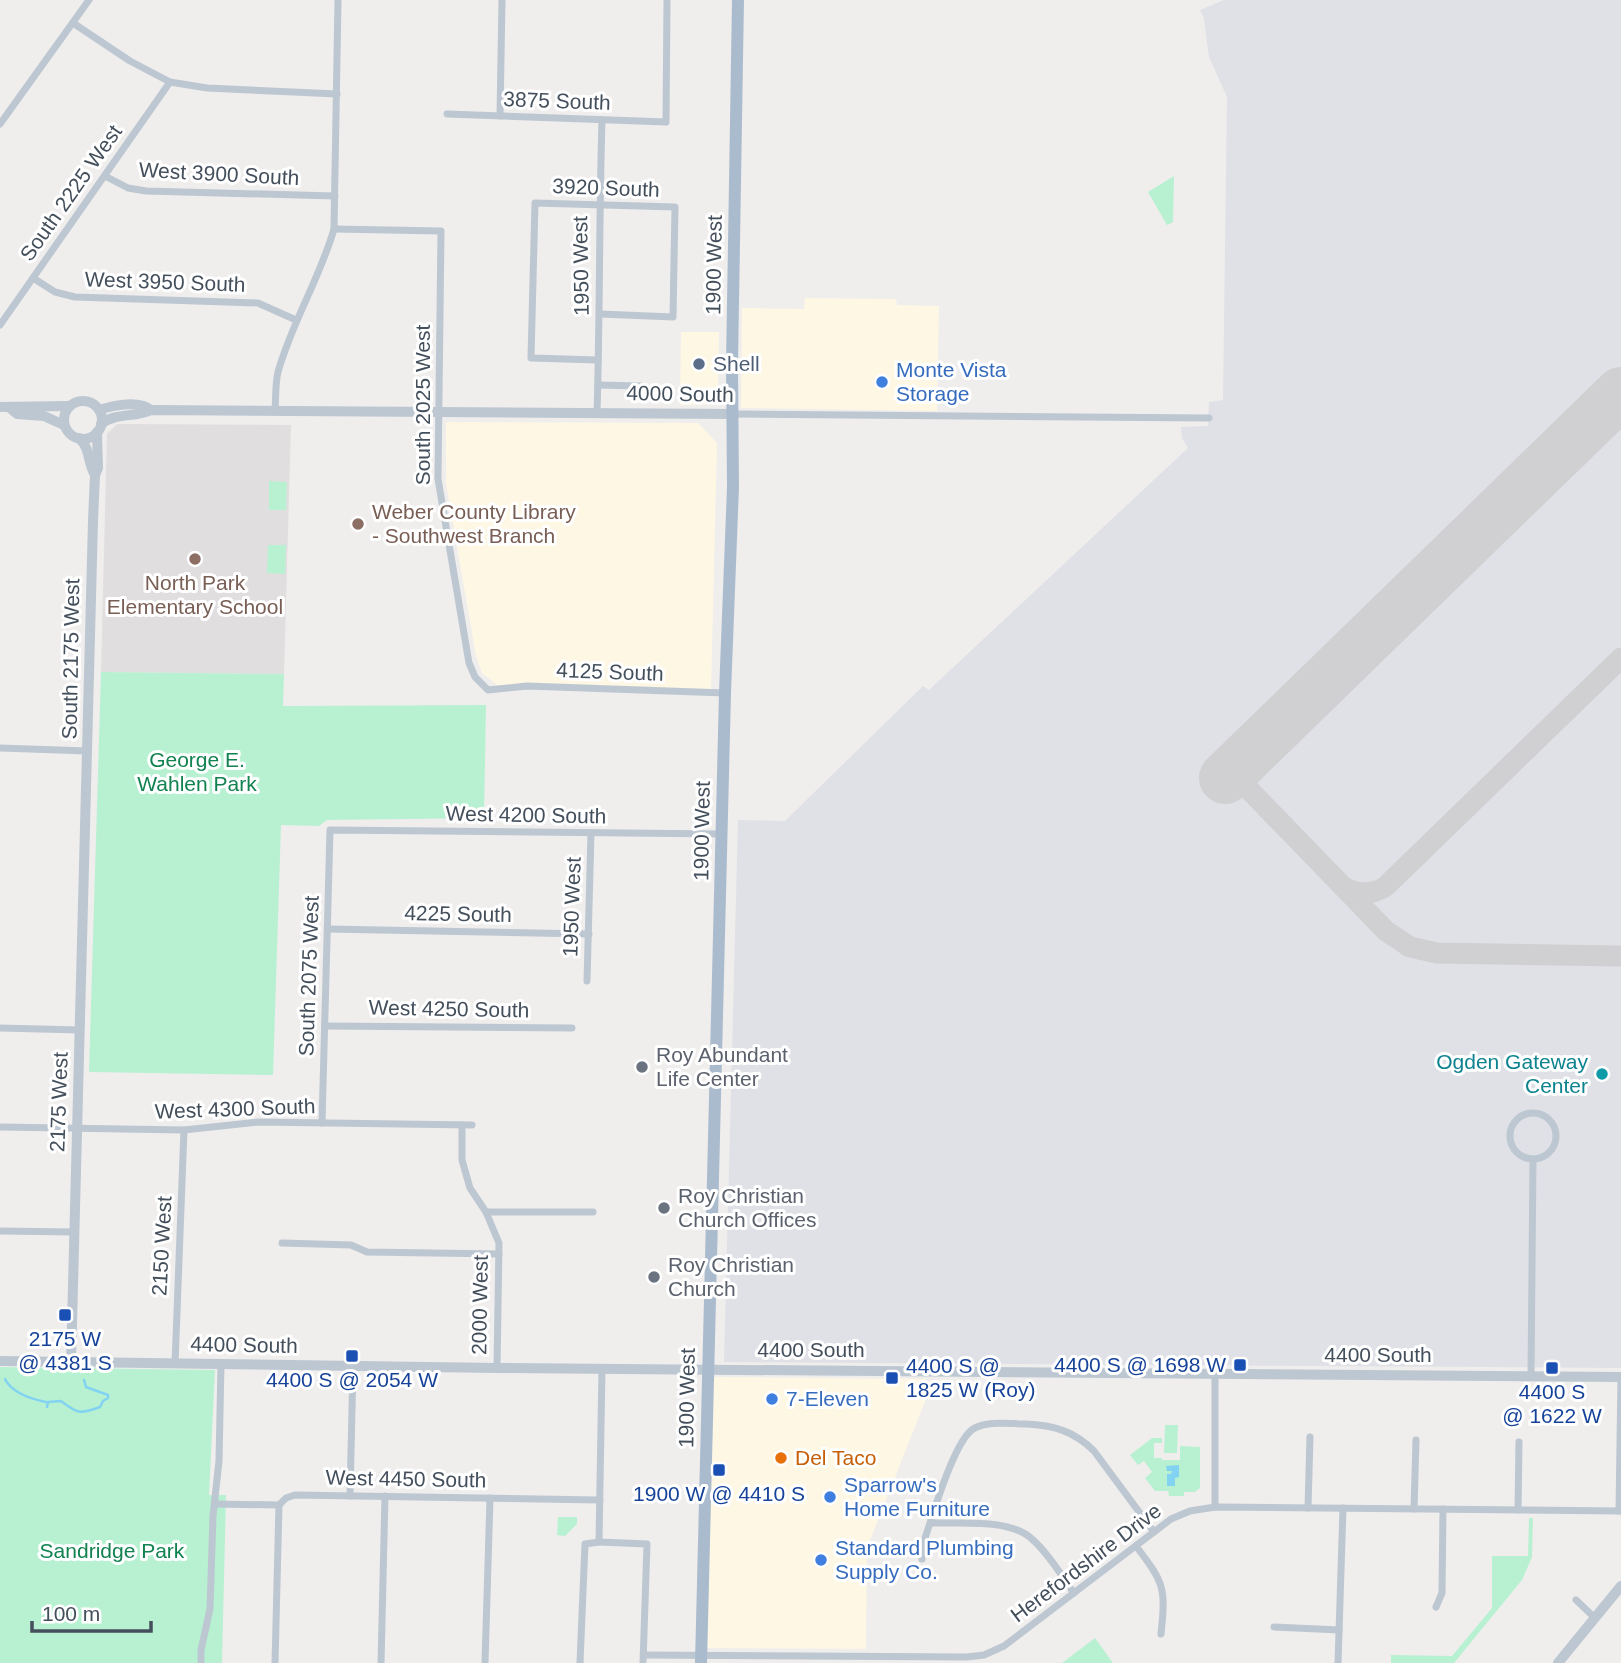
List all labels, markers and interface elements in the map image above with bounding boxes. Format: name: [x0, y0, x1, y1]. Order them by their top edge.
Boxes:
street label: 3875 South: [503, 87, 611, 114]
street label: South 2225 West: [15, 120, 126, 265]
street label: West 3900 South: [138, 158, 300, 189]
street label: 3920 South: [552, 174, 660, 201]
street label: 1900 West: [701, 215, 726, 315]
street label: 1950 West: [568, 216, 593, 316]
street label: West 3950 South: [84, 267, 246, 296]
street label: South 2025 West: [411, 324, 434, 485]
place label: Shell: [713, 352, 760, 375]
marker: Shell: [691, 356, 707, 372]
place label: Monte Vista Storage: [896, 358, 1007, 405]
marker: Monte Vista Storage: [874, 374, 890, 390]
street label: 4000 South: [626, 381, 734, 406]
place label: Weber County Library - Southwest Branch: [372, 500, 576, 547]
marker: Weber County Library - Southwest Branch: [350, 516, 366, 532]
marker: North Park Elementary School: [187, 551, 203, 567]
place label: North Park Elementary School: [107, 571, 283, 618]
street label: South 2175 West: [58, 578, 83, 740]
street label: 4125 South: [556, 658, 664, 685]
park label: George E. Wahlen Park: [137, 748, 257, 795]
street label: 1900 West: [689, 781, 714, 881]
street label: West 4200 South: [445, 802, 607, 827]
street label: 1950 West: [558, 856, 585, 957]
street label: South 2075 West: [294, 895, 323, 1057]
street label: 4225 South: [404, 901, 512, 926]
street label: West 4250 South: [368, 996, 530, 1021]
place label: Roy Abundant Life Center: [656, 1043, 788, 1090]
place label: Ogden Gateway Center: [1436, 1050, 1588, 1097]
street label: 2175 West: [45, 1051, 72, 1152]
marker: Roy Abundant Life Center: [634, 1059, 650, 1075]
marker: Ogden Gateway Center: [1594, 1066, 1610, 1082]
street label: West 4300 South: [154, 1094, 316, 1123]
place label: Roy Christian Church Offices: [678, 1184, 817, 1231]
street label: 2150 West: [147, 1195, 176, 1297]
marker: Roy Christian Church Offices: [656, 1200, 672, 1216]
place label: Roy Christian Church: [668, 1253, 794, 1300]
street label: 2000 West: [467, 1255, 492, 1355]
marker: Roy Christian Church: [646, 1269, 662, 1285]
marker: 2175 W @ 4381 S: [57, 1307, 73, 1323]
place label: 2175 W @ 4381 S: [18, 1327, 112, 1374]
street label: 4400 South: [190, 1332, 298, 1357]
street label: 4400 South: [757, 1338, 865, 1361]
street label: 4400 South: [1324, 1343, 1432, 1366]
marker: 4400 S @ 2054 W: [344, 1348, 360, 1364]
street label: 1900 West: [674, 1348, 699, 1448]
place label: 4400 S @ 1698 W: [1054, 1353, 1226, 1376]
place label: 4400 S @ 1825 W (Roy): [906, 1354, 1036, 1401]
marker: 4400 S @ 1698 W: [1232, 1357, 1248, 1373]
marker: 4400 S @ 1622 W: [1544, 1360, 1560, 1376]
place label: 4400 S @ 2054 W: [266, 1368, 438, 1391]
marker: 4400 S @ 1825 W (Roy): [884, 1370, 900, 1386]
place label: 4400 S @ 1622 W: [1502, 1380, 1602, 1427]
place label: 7-Eleven: [786, 1387, 869, 1410]
marker: 7-Eleven: [764, 1391, 780, 1407]
place label: Del Taco: [795, 1446, 876, 1469]
marker: Del Taco: [773, 1450, 789, 1466]
marker: 1900 W @ 4410 S: [711, 1462, 727, 1478]
street label: West 4450 South: [325, 1466, 487, 1491]
place label: Sparrow's Home Furniture: [844, 1473, 990, 1520]
place label: 1900 W @ 4410 S: [633, 1482, 805, 1505]
marker: Sparrow's Home Furniture: [822, 1489, 838, 1505]
street label: Herefordshire Drive: [1006, 1499, 1165, 1627]
place label: Standard Plumbing Supply Co.: [835, 1536, 1014, 1583]
park label: Sandridge Park: [40, 1539, 185, 1562]
marker: Standard Plumbing Supply Co.: [813, 1552, 829, 1568]
scale bar: [32, 1590, 150, 1634]
text: 100 m: [42, 1602, 100, 1625]

